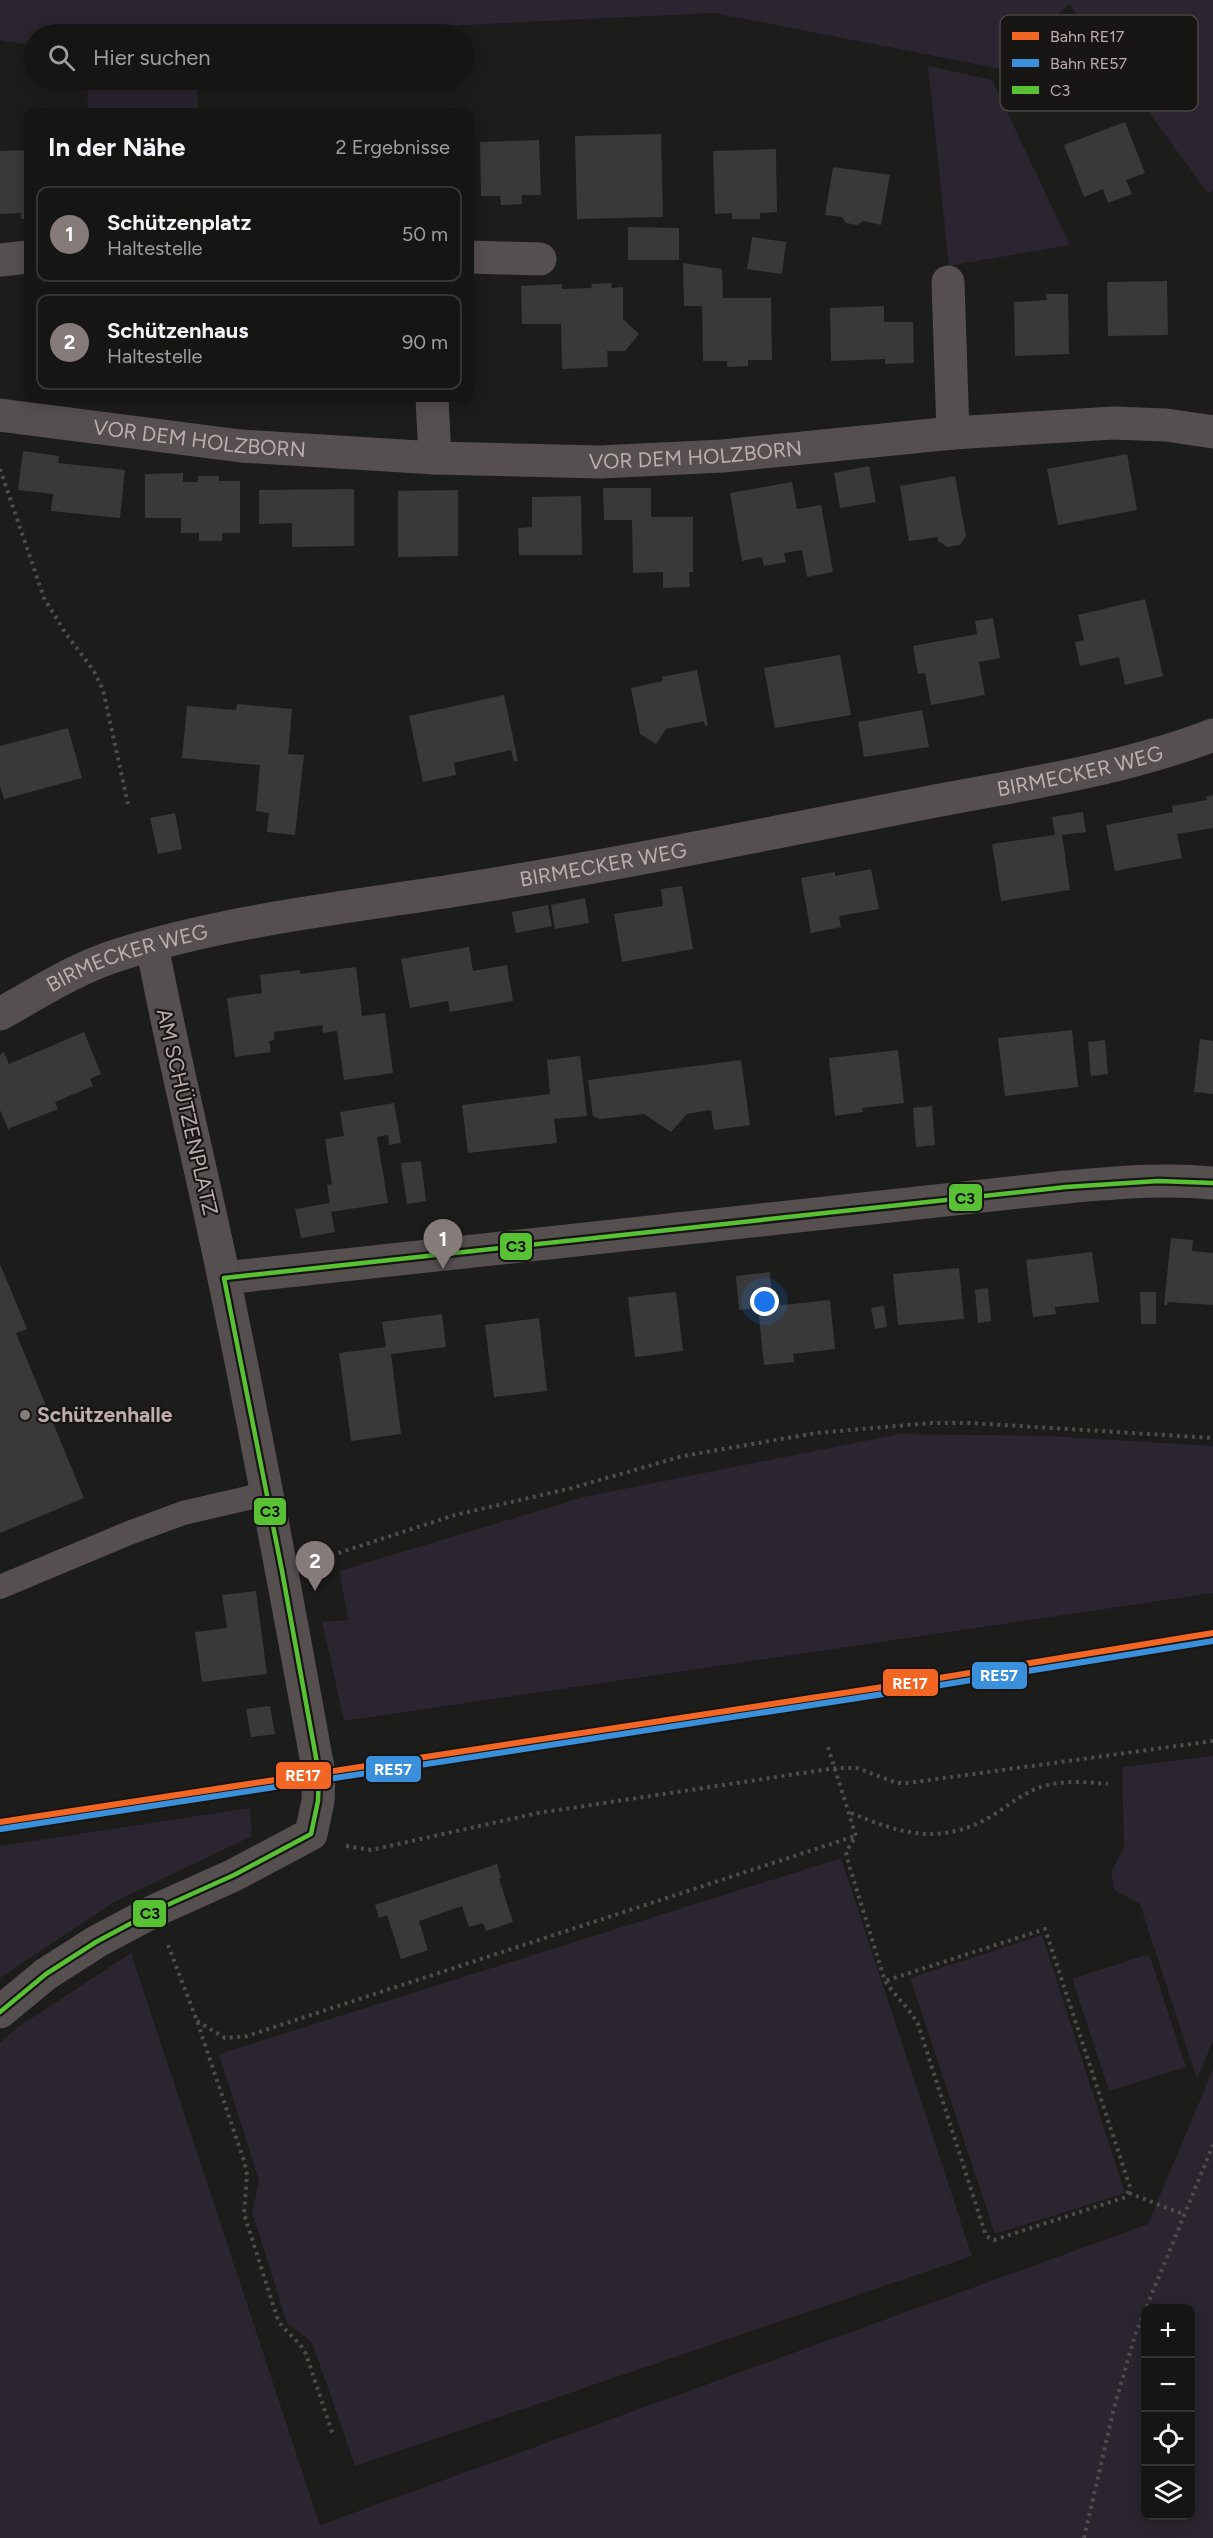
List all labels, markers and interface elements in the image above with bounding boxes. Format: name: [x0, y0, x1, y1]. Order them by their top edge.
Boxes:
legend: [1000, 15, 1198, 111]
search box: [24, 24, 474, 90]
text: Bahn RE17: [1050, 27, 1125, 46]
icon: search: [45, 41, 78, 74]
text: Hier suchen: [93, 44, 211, 71]
text: Bahn RE57: [1050, 54, 1127, 73]
text: C3: [1050, 81, 1070, 100]
text: In der Nähe: [48, 131, 185, 163]
text: 2 Ergebnisse: [336, 135, 450, 159]
text: Schützenplatz: [107, 209, 251, 236]
text: 1: [65, 222, 74, 246]
text: 50 m: [402, 222, 448, 246]
text: Haltestelle: [107, 236, 203, 260]
text: Schützenhaus: [107, 317, 248, 344]
text: 2: [64, 330, 75, 354]
text: 90 m: [402, 330, 448, 354]
text: Haltestelle: [107, 344, 203, 368]
street label: VOR DEM HOLZBORN: [92, 414, 307, 462]
street label: VOR DEM HOLZBORN: [588, 435, 803, 474]
street label: BIRMECKER WEG: [995, 740, 1166, 801]
street label: BIRMECKER WEG: [518, 837, 689, 892]
street label: BIRMECKER WEG: [42, 919, 210, 997]
street label: AM SCHÜTZENPLATZ: [152, 1006, 223, 1218]
line badge: C3: [948, 1183, 983, 1212]
text: C3: [955, 1189, 975, 1208]
pin: 1: [424, 1220, 462, 1269]
line badge: C3: [499, 1232, 533, 1261]
text: C3: [506, 1237, 526, 1256]
your location: [750, 1287, 779, 1316]
place label: Schützenhalle: [37, 1402, 173, 1427]
marker: Schützenhalle: [18, 1408, 32, 1422]
line badge: C3: [253, 1497, 287, 1526]
text: C3: [260, 1502, 280, 1521]
pin: 2: [296, 1542, 334, 1591]
line badge: RE57: [971, 1661, 1028, 1690]
text: RE57: [980, 1666, 1018, 1685]
line badge: RE17: [882, 1668, 939, 1697]
text: RE17: [892, 1674, 928, 1693]
line badge: RE57: [365, 1755, 422, 1783]
text: RE57: [374, 1760, 412, 1779]
line badge: RE17: [275, 1761, 332, 1790]
text: RE17: [285, 1766, 321, 1785]
line badge: C3: [132, 1899, 167, 1928]
text: C3: [140, 1904, 160, 1923]
map controls: [1141, 2304, 1195, 2520]
button: +: [1141, 2304, 1195, 2358]
button: −: [1141, 2358, 1195, 2412]
button: locate: [1141, 2412, 1195, 2466]
button: layers: [1141, 2466, 1195, 2520]

